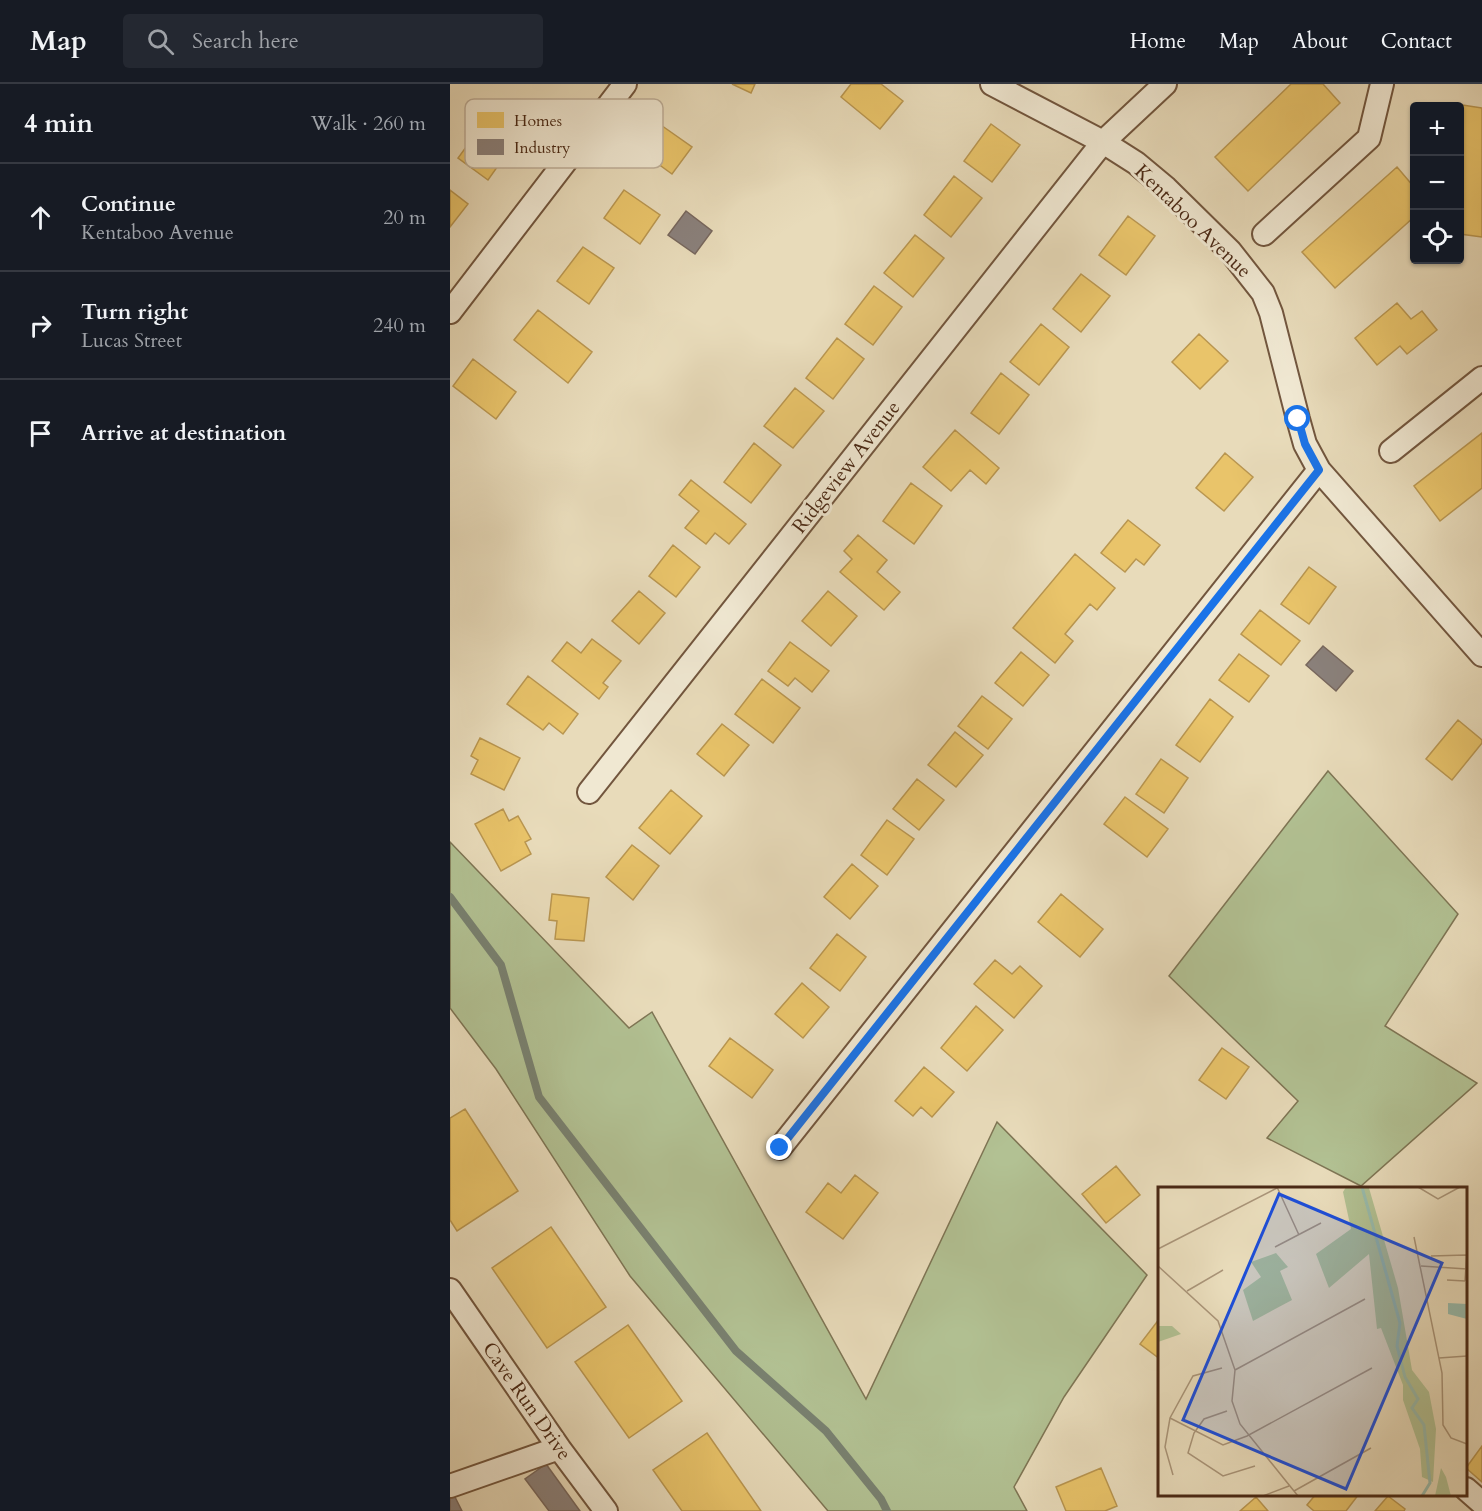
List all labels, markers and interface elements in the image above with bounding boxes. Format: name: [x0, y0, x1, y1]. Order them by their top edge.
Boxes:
search box: [123, 14, 543, 68]
text: Map: [30, 22, 87, 60]
icon: search: [144, 25, 177, 58]
text: Search here: [192, 26, 299, 56]
text: Home: [1130, 27, 1186, 56]
text: Map: [1219, 27, 1259, 56]
text: About: [1292, 27, 1348, 56]
text: Contact: [1381, 27, 1452, 56]
legend: [465, 99, 663, 168]
map controls: [1410, 102, 1464, 264]
button: +: [1410, 102, 1464, 156]
text: 4 min: [24, 106, 93, 141]
text: Walk · 260 m: [311, 110, 426, 137]
text: Homes: [514, 110, 562, 132]
text: Industry: [514, 137, 571, 159]
button: −: [1410, 156, 1464, 210]
street label: Kentaboo Avenue: [1129, 158, 1257, 284]
text: Continue: [81, 189, 176, 219]
icon: ahead: [24, 201, 57, 234]
text: 20 m: [383, 204, 426, 231]
button: locate: [1410, 210, 1464, 264]
text: Kentaboo Avenue: [81, 219, 234, 246]
text: Turn right: [81, 297, 188, 327]
icon: right: [24, 309, 57, 342]
text: 240 m: [373, 312, 426, 339]
text: Lucas Street: [81, 327, 182, 354]
street label: Ridgeview Avenue: [786, 395, 906, 539]
route start: [1284, 405, 1310, 431]
icon: arrive: [24, 417, 57, 450]
text: Arrive at destination: [81, 418, 286, 448]
route end: [766, 1134, 792, 1160]
inset map: [1158, 1187, 1467, 1496]
street label: Cave Run Drive: [476, 1337, 578, 1465]

